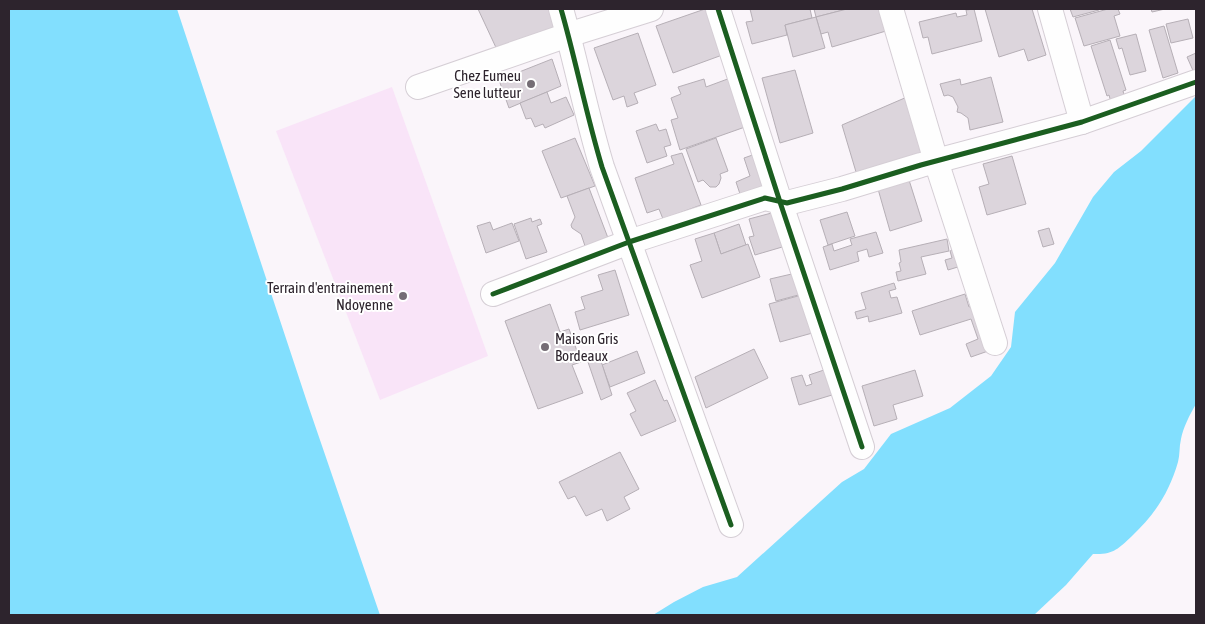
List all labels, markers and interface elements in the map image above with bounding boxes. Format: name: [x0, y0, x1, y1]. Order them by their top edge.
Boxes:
place label: Chez Eumeu Sene lutteur: [454, 67, 522, 101]
marker: Chez Eumeu Sene lutteur: [525, 78, 537, 90]
place label: Terrain d'entrainement Ndoyenne: [267, 279, 393, 313]
marker: Terrain d'entrainement Ndoyenne: [397, 290, 409, 302]
place label: Maison Gris Bordeaux: [555, 330, 618, 364]
marker: Maison Gris Bordeaux: [539, 341, 551, 353]

